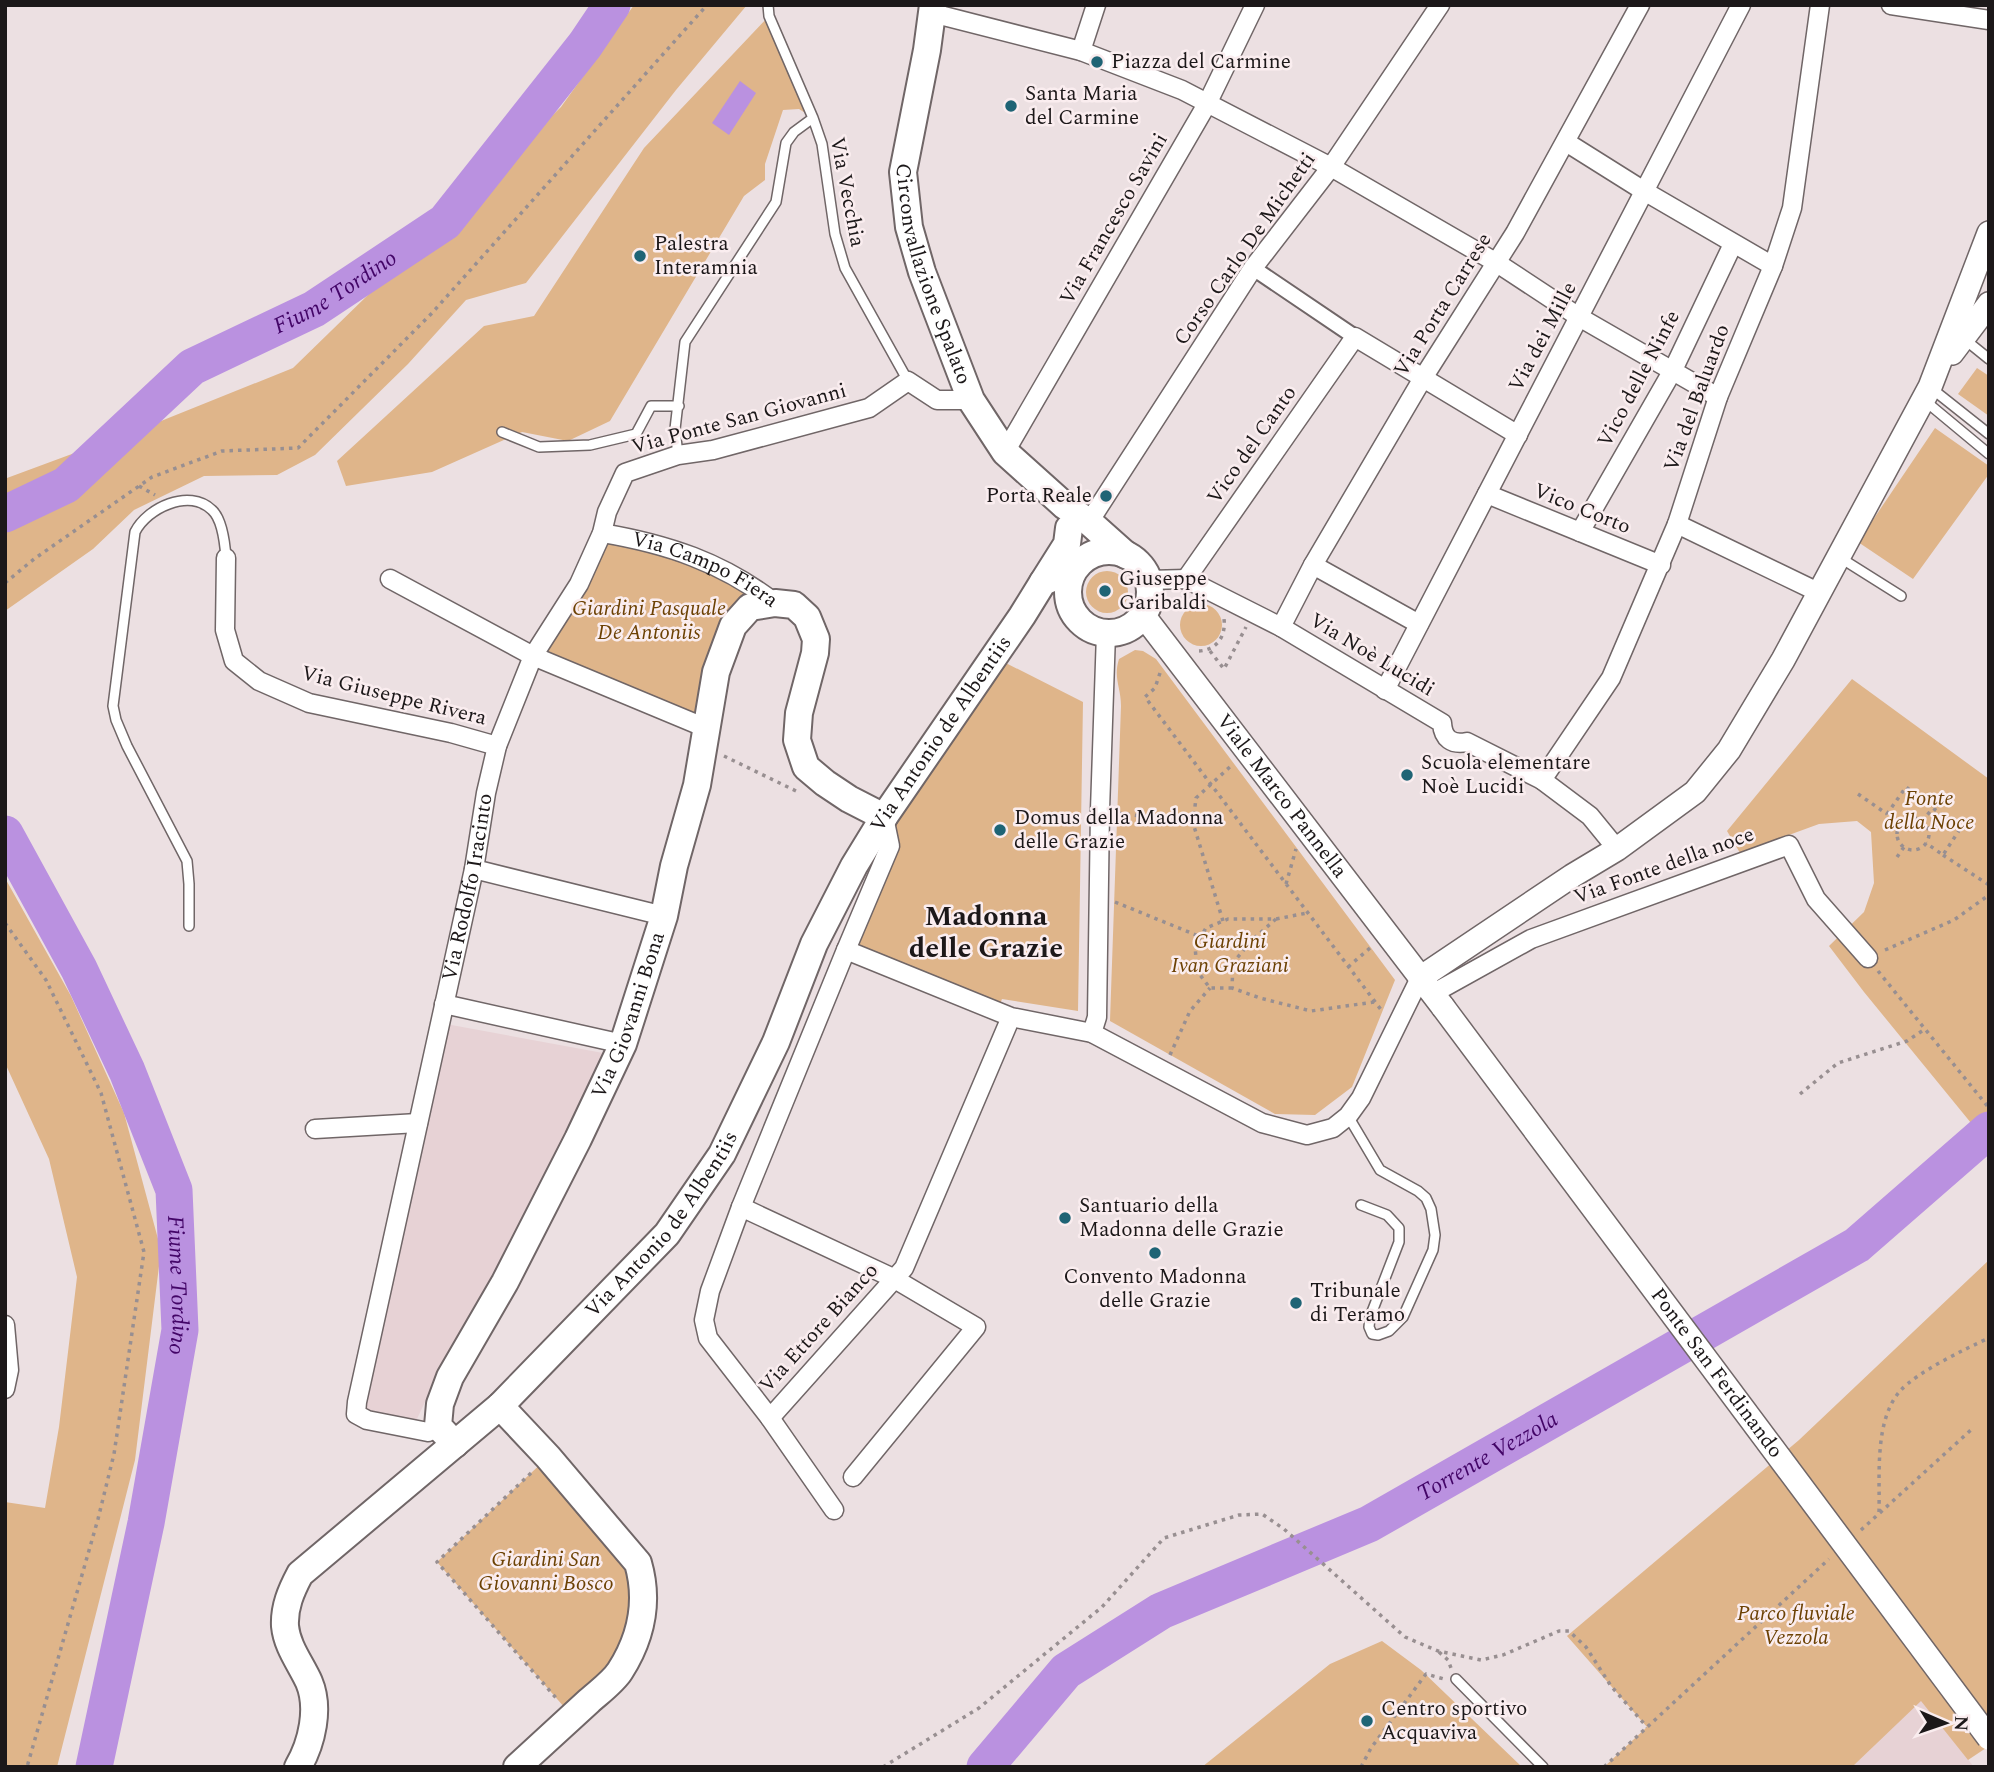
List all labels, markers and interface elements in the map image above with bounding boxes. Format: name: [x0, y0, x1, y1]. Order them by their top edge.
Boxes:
place label: Piazza del Carmine: [1111, 46, 1291, 78]
marker: Piazza del Carmine: [1089, 54, 1105, 70]
place label: Santa Maria del Carmine: [1025, 78, 1139, 134]
marker: Santa Maria del Carmine: [1003, 98, 1019, 114]
street label: Via Francesco Savini: [1052, 127, 1176, 311]
street label: Via Vecchia: [821, 134, 873, 250]
street label: Corso Carlo De Michetti: [1166, 146, 1324, 352]
street label: Circonvallazione Spalato: [886, 160, 980, 389]
street label: Via Porta Carrese: [1386, 227, 1500, 383]
place label: Palestra Interamnia: [654, 228, 759, 284]
water label: Fiume Tordino: [267, 241, 404, 343]
marker: Palestra Interamnia: [632, 248, 648, 264]
street label: Via dei Mille: [1501, 276, 1585, 398]
street label: Vico delle Ninfe: [1589, 305, 1689, 453]
street label: Via del Baluardo: [1656, 320, 1738, 476]
street label: Via Ponte San Giovanni: [628, 375, 850, 463]
street label: Vico del Canto: [1199, 379, 1305, 511]
street label: Vico Corto: [1529, 475, 1635, 543]
place label: Porta Reale: [986, 480, 1092, 512]
marker: Porta Reale: [1098, 488, 1114, 504]
street label: Via Campo Fiera: [629, 523, 785, 616]
place label: Giuseppe Garibaldi: [1119, 563, 1207, 619]
marker: Giuseppe Garibaldi: [1097, 583, 1113, 599]
park label: Giardini Pasquale De Antoniis: [572, 593, 726, 649]
street label: Via Noè Lucidi: [1303, 605, 1441, 705]
street label: Via Antonio de Albentiis: [862, 629, 1020, 839]
street label: Via Giuseppe Rivera: [298, 657, 491, 735]
street label: Viale Marco Pannella: [1208, 707, 1355, 886]
place label: Scuola elementare Noè Lucidi: [1421, 747, 1591, 803]
marker: Scuola elementare Noè Lucidi: [1399, 767, 1415, 783]
park label: Fonte della Noce: [1884, 783, 1974, 839]
street label: Via Rodolfo Iracinto: [434, 791, 502, 984]
place label: Domus della Madonna delle Grazie: [1014, 802, 1224, 858]
street label: Via Fonte della noce: [1569, 818, 1759, 914]
marker: Domus della Madonna delle Grazie: [992, 822, 1008, 838]
district label: Madonna delle Grazie: [909, 895, 1063, 970]
park label: Giardini Ivan Graziani: [1171, 926, 1289, 982]
street label: Via Giovanni Bona: [583, 927, 674, 1104]
street label: Via Antonio de Albentiis: [578, 1126, 747, 1325]
place label: Santuario della Madonna delle Grazie: [1079, 1190, 1284, 1246]
marker: Santuario della Madonna delle Grazie: [1057, 1210, 1073, 1226]
water label: Fiume Tordino: [158, 1215, 198, 1358]
marker: Convento Madonna delle Grazie: [1147, 1245, 1163, 1261]
street label: Via Ettore Bianco: [752, 1256, 886, 1400]
place label: Convento Madonna delle Grazie: [1063, 1261, 1247, 1317]
place label: Tribunale di Teramo: [1310, 1275, 1405, 1331]
street label: Ponte San Ferdinando: [1642, 1281, 1791, 1465]
marker: Tribunale di Teramo: [1288, 1295, 1304, 1311]
water label: Torrente Vezzola: [1410, 1402, 1565, 1511]
park label: Giardini San Giovanni Bosco: [478, 1544, 614, 1600]
park label: Parco fluviale Vezzola: [1737, 1598, 1855, 1654]
north arrow: [1910, 1688, 1980, 1758]
place label: Centro sportivo Acquaviva: [1381, 1693, 1527, 1749]
marker: Centro sportivo Acquaviva: [1359, 1713, 1375, 1729]
text: N: [1946, 1715, 1975, 1732]

